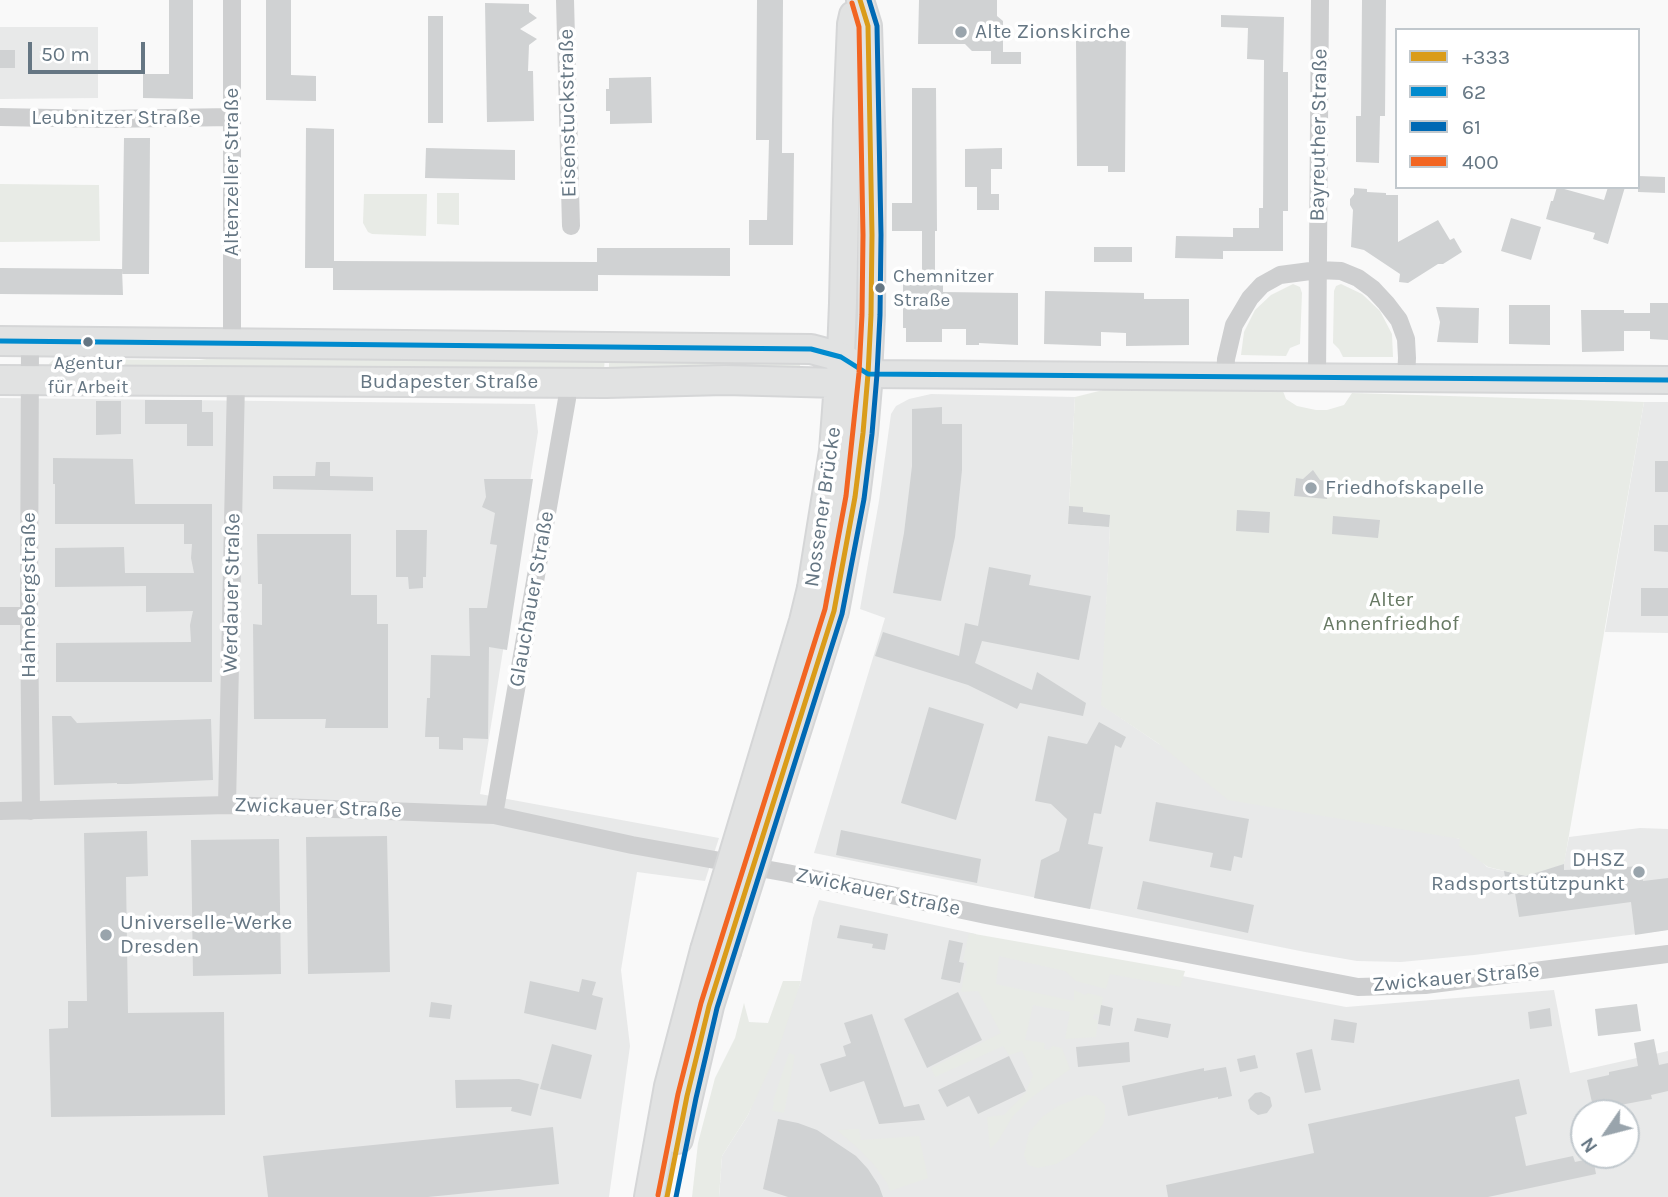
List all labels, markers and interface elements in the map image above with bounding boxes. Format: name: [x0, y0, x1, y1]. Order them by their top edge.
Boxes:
place label: Alte Zionskirche: [975, 19, 1130, 45]
marker: Alte Zionskirche: [953, 24, 969, 40]
scale bar: [32, 28, 149, 72]
street label: Eisenstuckstraße: [554, 28, 582, 198]
legend: [1395, 28, 1640, 189]
text: 50 m: [41, 42, 90, 66]
text: +333: [1462, 45, 1510, 69]
street label: Bayreuther Straße: [1305, 48, 1333, 222]
text: 62: [1462, 80, 1486, 104]
street label: Altenzeller Straße: [219, 88, 245, 256]
street label: Leubnitzer Straße: [31, 105, 201, 131]
text: 61: [1462, 115, 1481, 139]
text: 400: [1462, 150, 1499, 174]
place label: Chemnitzer Straße: [893, 266, 994, 310]
marker: Chemnitzer Straße: [873, 281, 887, 295]
marker: Agentur für Arbeit: [81, 335, 95, 349]
place label: Agentur für Arbeit: [48, 353, 128, 397]
street label: Budapester Straße: [360, 369, 538, 395]
street label: Nossener Brücke: [799, 425, 847, 589]
place label: Friedhofskapelle: [1325, 475, 1484, 501]
marker: Friedhofskapelle: [1303, 480, 1319, 496]
street label: Glauchauer Straße: [504, 509, 560, 689]
street label: Hahnebergstraße: [16, 512, 42, 678]
street label: Werdauer Straße: [218, 513, 246, 673]
park label: Alter Annenfriedhof: [1323, 587, 1459, 637]
street label: Zwickauer Straße: [234, 792, 402, 824]
place label: DHSZ Radsportstützpunkt: [1431, 847, 1625, 897]
street label: Zwickauer Straße: [793, 862, 963, 922]
marker: DHSZ Radsportstützpunkt: [1631, 864, 1647, 880]
place label: Universelle-Werke Dresden: [120, 910, 292, 960]
marker: Universelle-Werke Dresden: [98, 927, 114, 943]
street label: Zwickauer Straße: [1371, 958, 1541, 998]
north arrow: [1570, 1099, 1640, 1169]
text: N: [1577, 1133, 1602, 1157]

